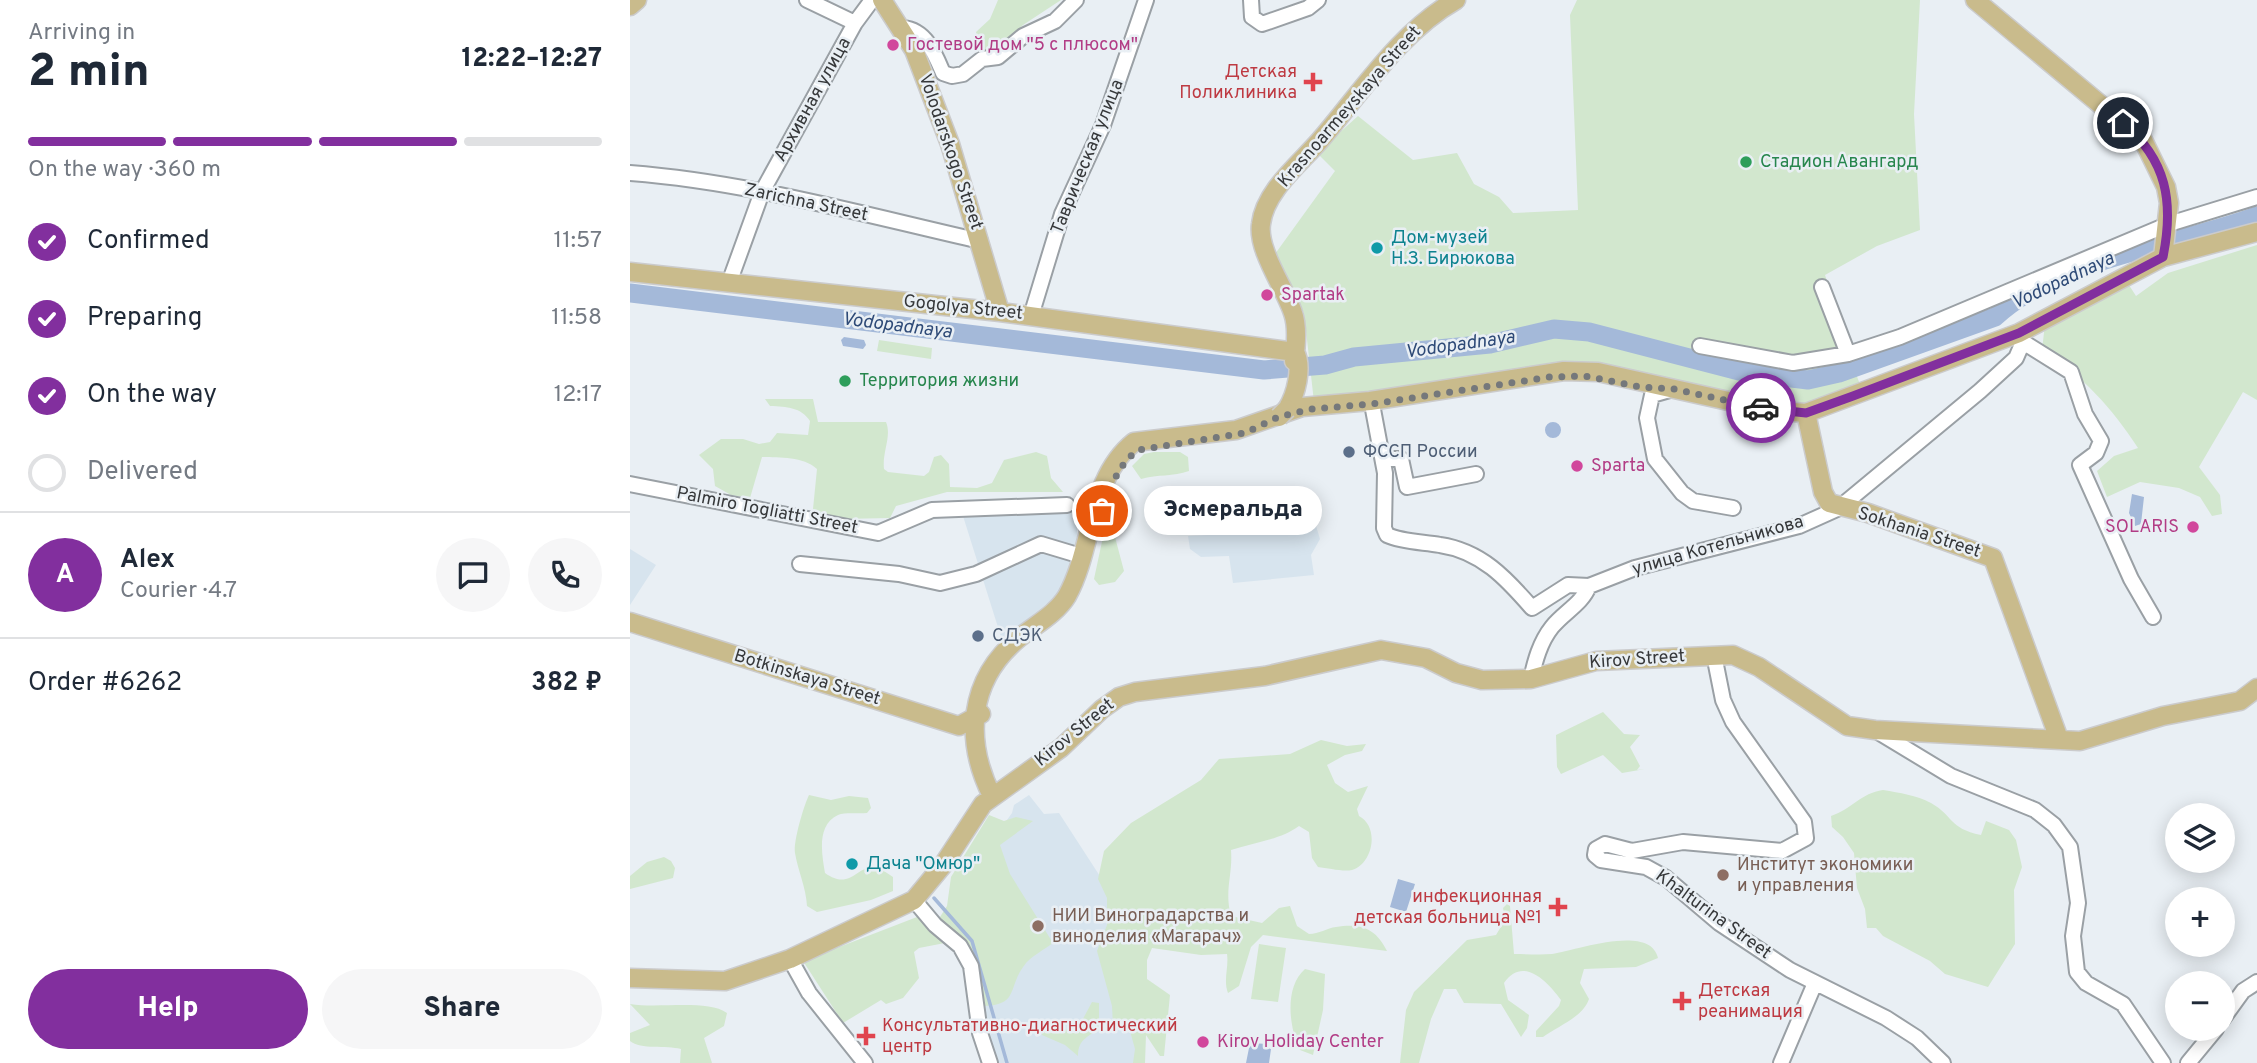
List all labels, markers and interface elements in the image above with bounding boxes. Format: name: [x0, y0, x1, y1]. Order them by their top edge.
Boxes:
text: Arriving in: [28, 19, 135, 48]
street label: Krasnoarmeyskaya Street: [1273, 21, 1427, 193]
street label: Архивная улица: [769, 34, 857, 166]
place label: Гостевой дом "5 с плюсом": [907, 34, 1138, 57]
marker: Гостевой дом "5 с плюсом": [885, 37, 901, 53]
text: 12:22–12:27: [462, 43, 602, 76]
text: 2 min: [28, 44, 150, 103]
place label: Детская Поликлиника: [1179, 61, 1297, 105]
street label: Volodarskogo Street: [913, 71, 987, 233]
marker: Детская Поликлиника: [1303, 72, 1323, 92]
street label: Таврическая улица: [1046, 76, 1130, 238]
pin: [2093, 93, 2153, 153]
icon: home: [2104, 104, 2142, 142]
place label: Стадион Авангард: [1760, 151, 1919, 174]
marker: Стадион Авангард: [1738, 154, 1754, 170]
text: On the way · 360 m: [28, 156, 221, 185]
street label: Zarichna Street: [742, 179, 870, 227]
icon: check: [28, 223, 66, 261]
text: Confirmed: [87, 225, 210, 258]
text: 11:57: [554, 227, 602, 256]
place label: Дом-музей Н.З. Бирюкова: [1391, 227, 1515, 271]
marker: Дом-музей Н.З. Бирюкова: [1369, 240, 1385, 256]
water label: Vodopadnaya: [2008, 247, 2118, 315]
place label: Spartak: [1281, 284, 1345, 307]
marker: Spartak: [1259, 287, 1275, 303]
street label: Gogolya Street: [902, 290, 1024, 326]
icon: check: [28, 300, 66, 338]
text: Preparing: [87, 302, 202, 335]
text: 11:58: [551, 304, 602, 333]
water label: Vodopadnaya: [841, 307, 954, 345]
water label: Vodopadnaya: [1404, 325, 1517, 365]
place label: Территория жизни: [859, 370, 1019, 393]
marker: Территория жизни: [837, 373, 853, 389]
courier: [1726, 373, 1796, 443]
icon: check: [28, 377, 66, 415]
text: On the way: [87, 379, 217, 412]
text: 12:17: [554, 381, 602, 410]
icon: car: [1742, 389, 1780, 427]
place label: ФССП России: [1363, 441, 1478, 464]
marker: ФССП России: [1341, 444, 1357, 460]
place label: Sparta: [1591, 455, 1645, 478]
text: Delivered: [87, 456, 198, 489]
marker: Sparta: [1569, 458, 1585, 474]
pin: [1072, 481, 1132, 541]
street label: Palmiro Togliatti Street: [674, 482, 860, 540]
callout: Эсмеральда: [1144, 486, 1322, 536]
icon: bag: [1083, 492, 1121, 530]
text: Эсмеральда: [1163, 496, 1303, 525]
street label: Sokhania Street: [1855, 502, 1983, 564]
street label: улица Котельникова: [1630, 511, 1806, 581]
place label: SOLARIS: [2105, 516, 2179, 539]
marker: SOLARIS: [2185, 519, 2201, 535]
button: chat: [436, 538, 510, 612]
button: phone: [528, 538, 602, 612]
text: Alex: [120, 544, 175, 577]
text: A: [56, 559, 74, 592]
text: Courier · 4.7: [120, 577, 237, 606]
place label: СДЭК: [992, 625, 1043, 648]
marker: СДЭК: [970, 628, 986, 644]
street label: Botkinskaya Street: [731, 645, 883, 711]
street label: Kirov Street: [1588, 645, 1686, 675]
text: Order #6262: [28, 667, 182, 700]
text: 382 ₽: [531, 667, 602, 700]
street label: Kirov Street: [1030, 694, 1120, 772]
map controls: [2165, 803, 2235, 1041]
button: layers: [2165, 803, 2235, 873]
place label: Дача "Омюр": [866, 853, 980, 876]
place label: Институт экономики и управления: [1737, 854, 1913, 898]
marker: Дача "Омюр": [844, 856, 860, 872]
street label: Khalturina Street: [1650, 865, 1776, 965]
marker: Институт экономики и управления: [1715, 867, 1731, 883]
place label: инфекционная детская больница №1: [1354, 886, 1542, 930]
button: +: [2165, 887, 2235, 957]
marker: инфекционная детская больница №1: [1548, 897, 1568, 917]
place label: НИИ Виноградарства и виноделия «Магарач»: [1052, 905, 1249, 949]
marker: НИИ Виноградарства и виноделия «Магарач»: [1030, 918, 1046, 934]
button: Help: [28, 969, 308, 1049]
button: Share: [322, 969, 602, 1049]
button: −: [2165, 971, 2235, 1041]
place label: Детская реанимация: [1698, 980, 1803, 1024]
marker: Детская реанимация: [1672, 991, 1692, 1011]
place label: Консультативно-диагностический центр: [882, 1015, 1178, 1059]
marker: Консультативно-диагностический центр: [856, 1026, 876, 1046]
place label: Kirov Holiday Center: [1217, 1031, 1384, 1054]
marker: Kirov Holiday Center: [1195, 1034, 1211, 1050]

